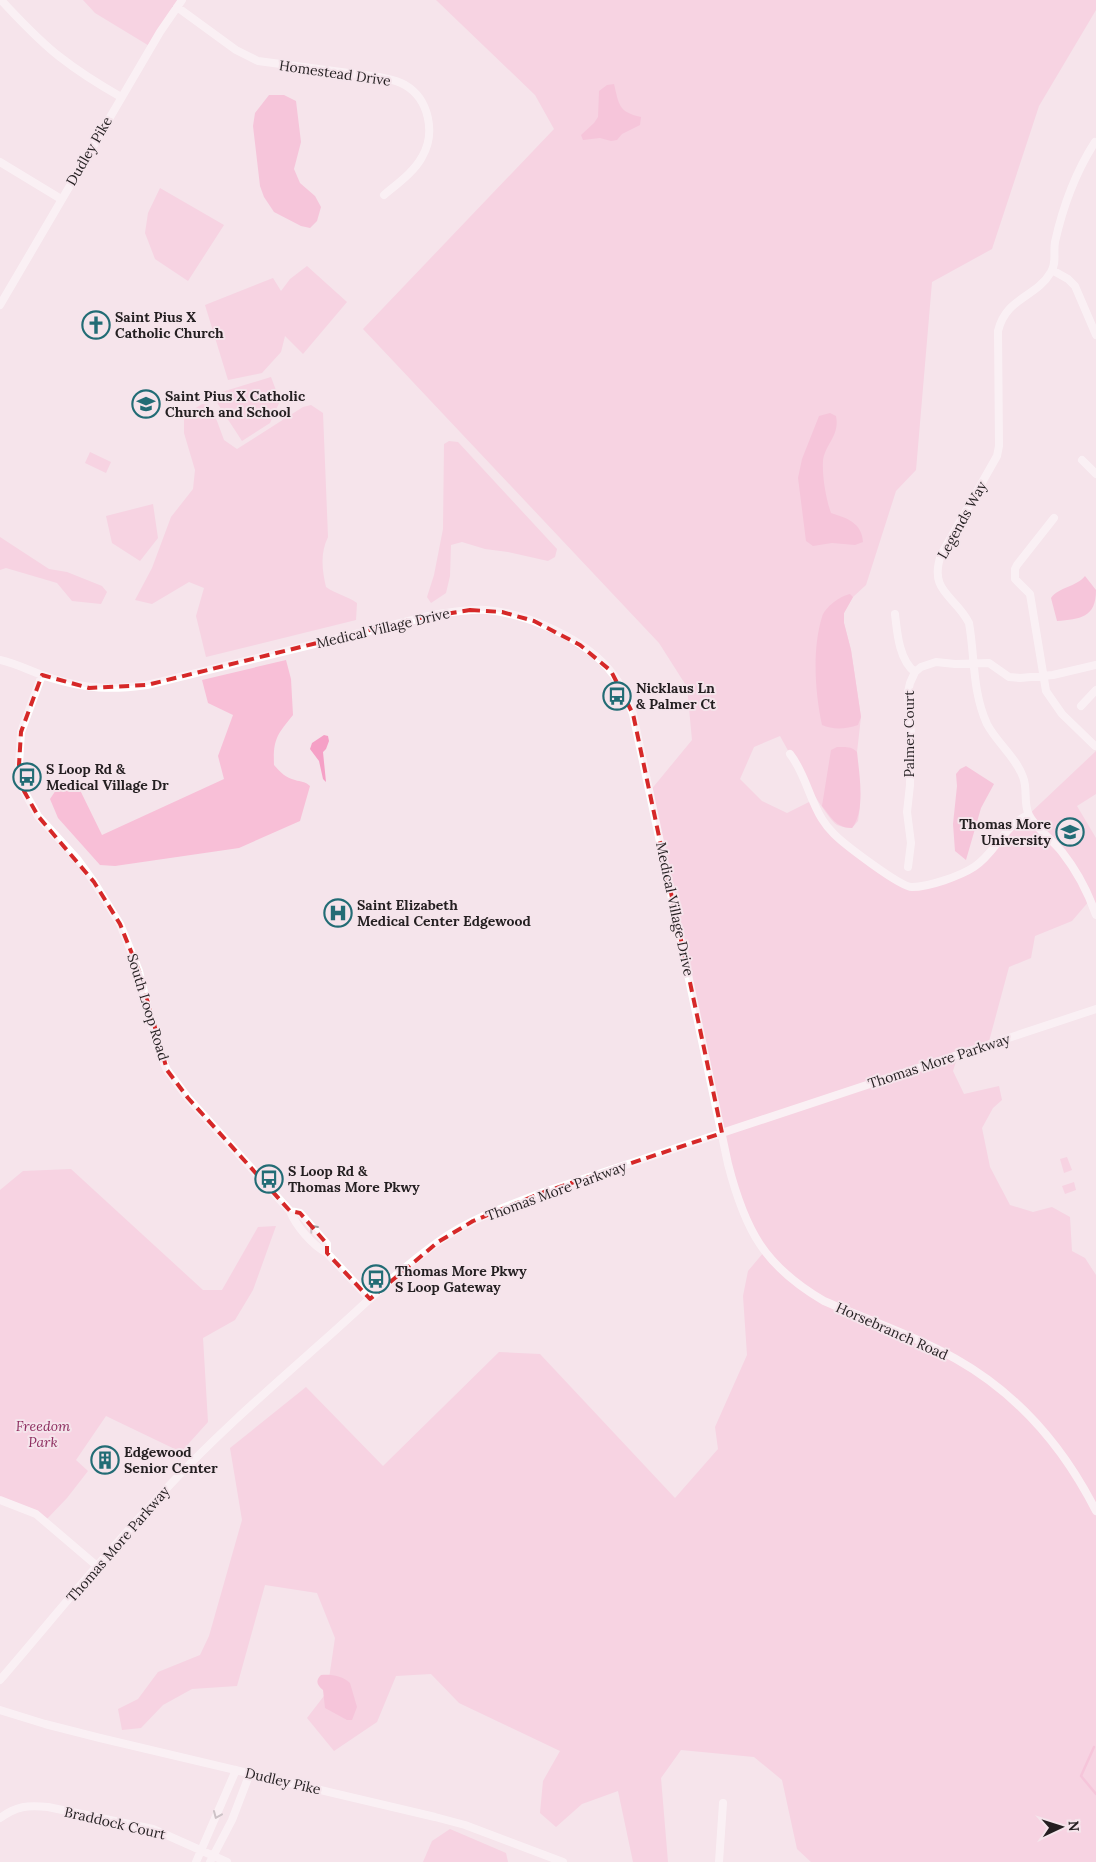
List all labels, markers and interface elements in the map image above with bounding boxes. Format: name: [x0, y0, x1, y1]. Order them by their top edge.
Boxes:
street label: Homestead Drive: [278, 56, 392, 90]
street label: Dudley Pike: [62, 113, 116, 189]
place label: Saint Pius X Catholic Church: [115, 308, 224, 342]
church icon: Saint Pius X Catholic Church: [81, 310, 111, 340]
place label: Saint Pius X Catholic Church and School: [165, 387, 306, 421]
school or university icon: Saint Pius X Catholic Church and School: [131, 389, 161, 419]
street label: Legends Way: [933, 478, 991, 562]
street label: Medical Village Drive: [315, 604, 452, 652]
place label: Nicklaus Ln & Palmer Ct: [636, 679, 716, 713]
bus stop icon: Nicklaus Ln & Palmer Ct: [602, 681, 632, 711]
street label: Palmer Court: [900, 690, 918, 778]
place label: S Loop Rd & Medical Village Dr: [46, 760, 169, 794]
bus stop icon: S Loop Rd & Medical Village Dr: [12, 762, 42, 792]
place label: Thomas More University: [959, 815, 1051, 849]
school or university icon: Thomas More University: [1055, 817, 1085, 847]
street label: Medical Village Drive: [652, 840, 698, 978]
place label: Saint Elizabeth Medical Center Edgewood: [357, 896, 531, 930]
hospital icon: Saint Elizabeth Medical Center Edgewood: [323, 898, 353, 928]
street label: South Loop Road: [123, 951, 173, 1063]
street label: Thomas More Parkway: [866, 1029, 1013, 1092]
street label: Thomas More Parkway: [483, 1157, 629, 1225]
place label: S Loop Rd & Thomas More Pkwy: [288, 1162, 420, 1196]
bus stop icon: S Loop Rd & Thomas More Pkwy: [254, 1164, 284, 1194]
one-way arrow: [310, 1225, 318, 1234]
place label: Thomas More Pkwy S Loop Gateway: [395, 1262, 527, 1296]
bus stop icon: Thomas More Pkwy S Loop Gateway: [361, 1264, 391, 1294]
street label: Horsebranch Road: [833, 1298, 951, 1364]
park label: Freedom Park: [16, 1417, 71, 1451]
place label: Edgewood Senior Center: [124, 1443, 218, 1477]
building icon: Edgewood Senior Center: [90, 1445, 120, 1475]
street label: Thomas More Parkway: [63, 1482, 174, 1606]
street label: Dudley Pike: [243, 1764, 323, 1799]
north arrow: [1036, 1802, 1086, 1852]
street label: Braddock Court: [63, 1803, 168, 1844]
one-way arrow: [212, 1810, 223, 1819]
text: N: [1065, 1820, 1083, 1832]

